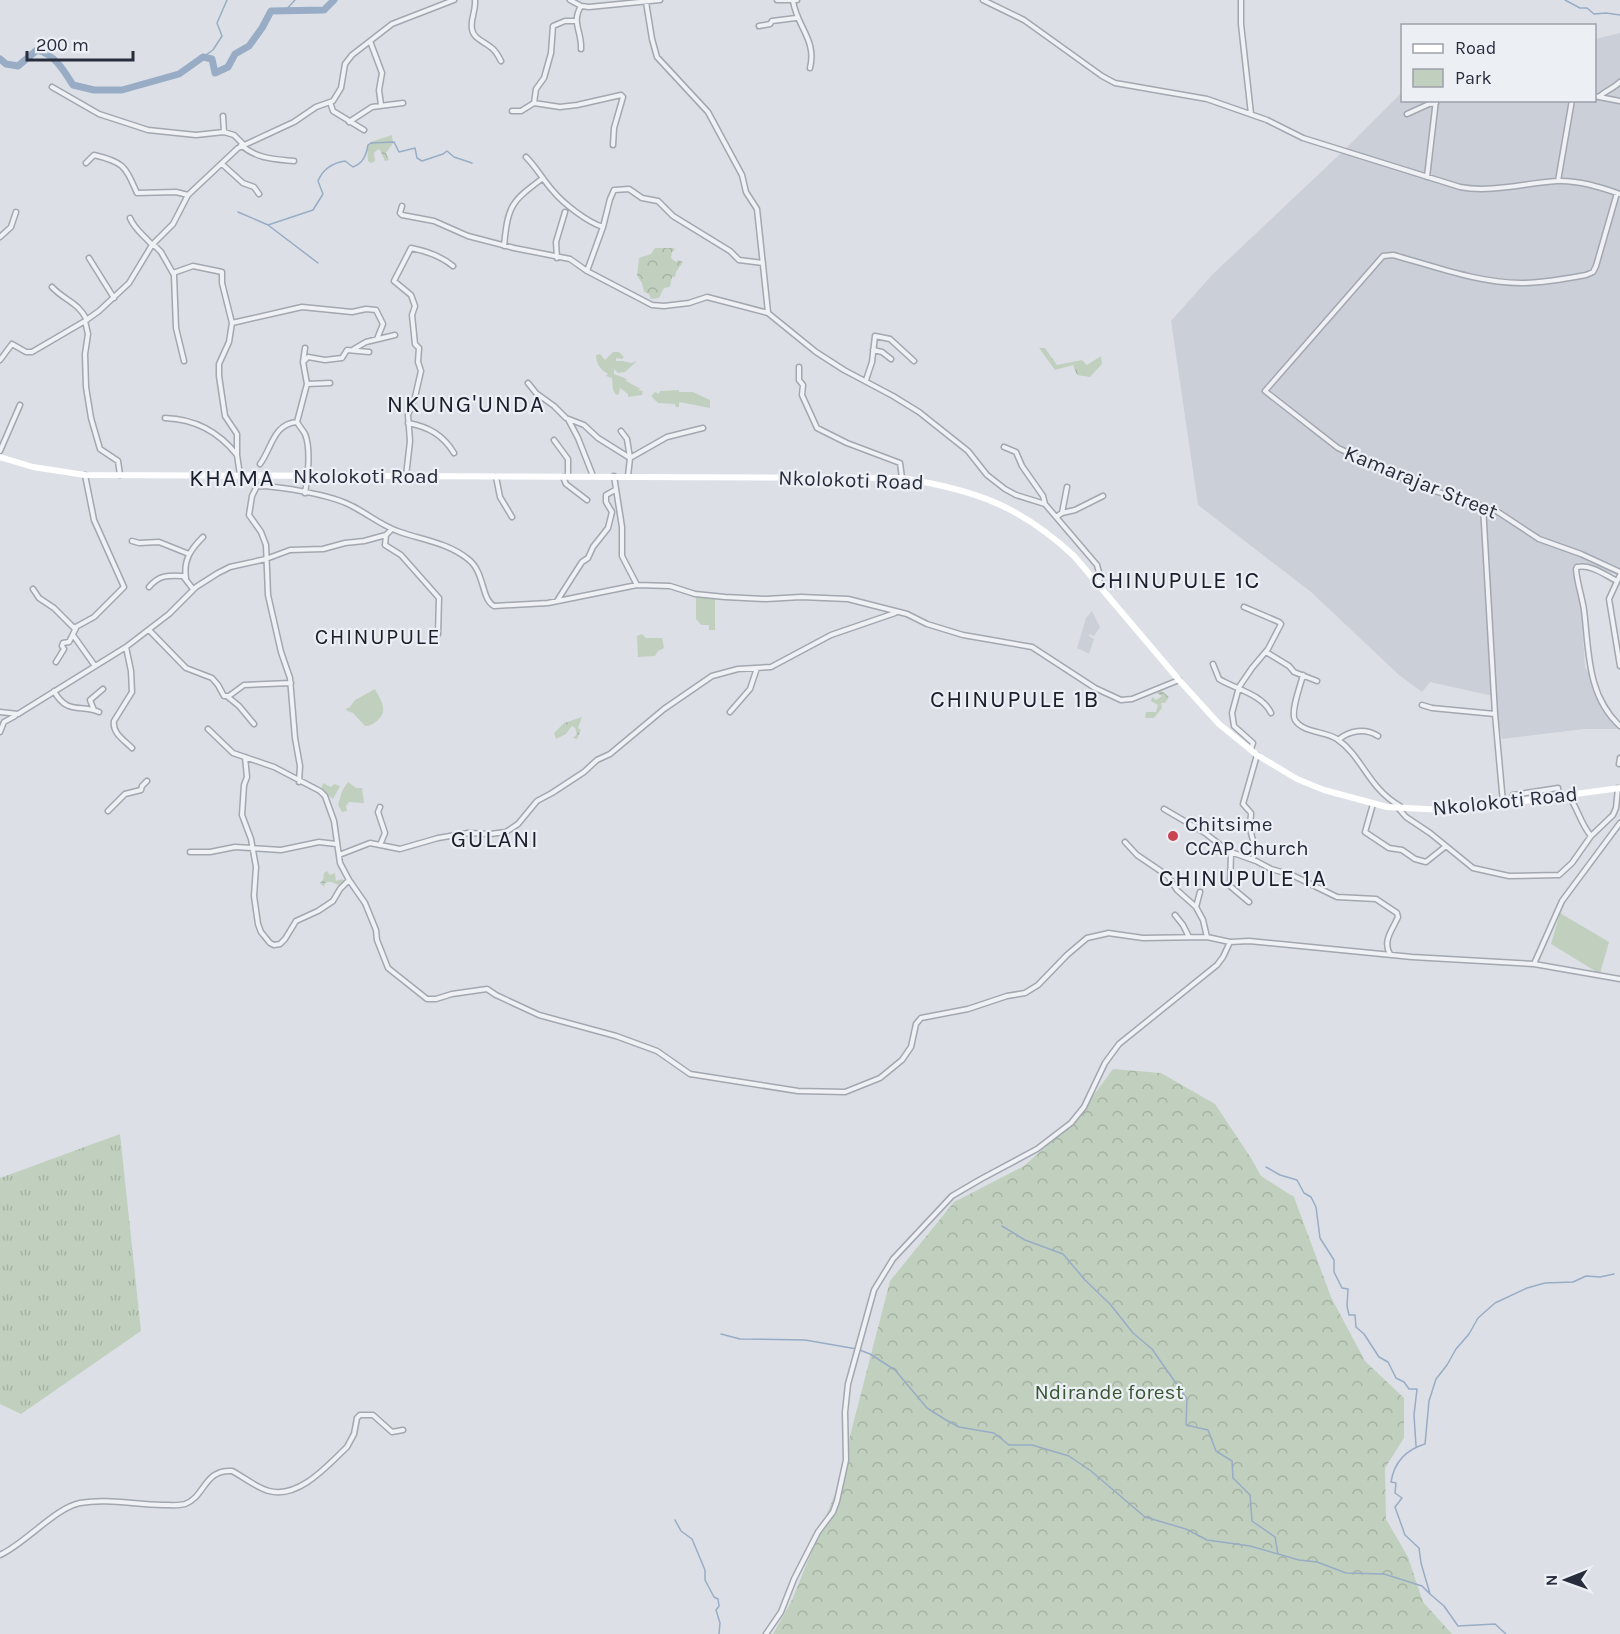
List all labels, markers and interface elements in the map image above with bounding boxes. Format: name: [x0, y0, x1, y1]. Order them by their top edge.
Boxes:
scale bar: [27, 24, 134, 62]
legend: [1401, 24, 1596, 102]
text: 200 m: [36, 34, 89, 56]
text: Road: [1455, 37, 1496, 59]
text: Park: [1455, 67, 1492, 89]
district label: NKUNG'UNDA: [387, 390, 545, 418]
street label: Kamarajar Street: [1341, 440, 1501, 524]
district label: KHAMA: [189, 464, 275, 492]
street label: Nkolokoti Road: [293, 464, 439, 488]
street label: Nkolokoti Road: [778, 465, 924, 495]
district label: CHINUPULE 1C: [1091, 566, 1261, 594]
district label: CHINUPULE: [315, 624, 441, 650]
district label: CHINUPULE 1B: [930, 685, 1100, 713]
street label: Nkolokoti Road: [1431, 781, 1579, 821]
place label: Chitsime CCAP Church: [1185, 812, 1309, 860]
district label: GULANI: [451, 825, 539, 853]
marker: Chitsime CCAP Church: [1166, 829, 1180, 843]
district label: CHINUPULE 1A: [1159, 864, 1327, 892]
park label: Ndirande forest: [1034, 1380, 1184, 1404]
north arrow: [1536, 1550, 1596, 1610]
text: N: [1542, 1574, 1561, 1586]

